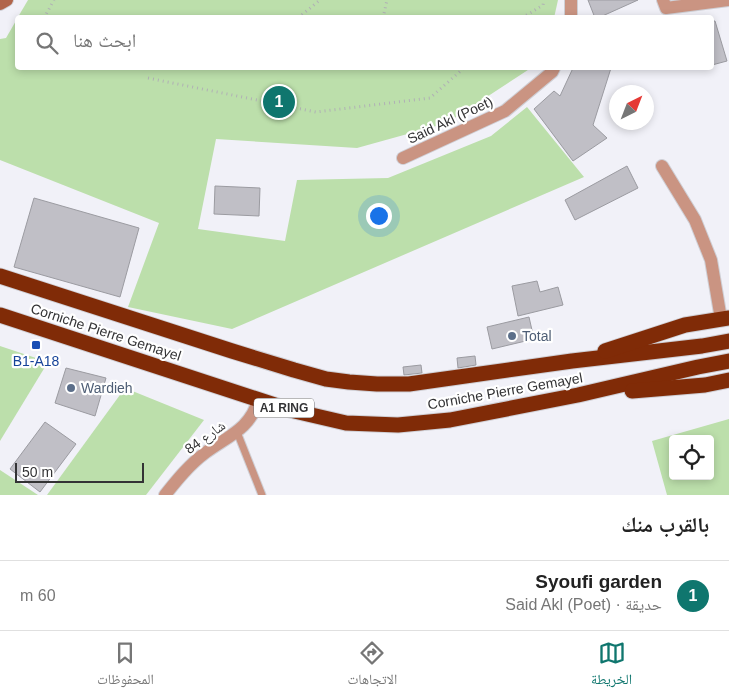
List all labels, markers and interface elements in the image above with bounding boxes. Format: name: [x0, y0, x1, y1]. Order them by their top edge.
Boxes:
search box: [15, 15, 714, 70]
icon: search: [33, 29, 61, 57]
text: ابحث هنا: [73, 30, 136, 51]
pin: 1: [263, 83, 295, 121]
north arrow: [609, 85, 654, 130]
street label: Said Akl (Poet): [405, 93, 495, 147]
your location: [366, 203, 392, 229]
street label: Corniche Pierre Gemayel: [29, 300, 183, 364]
place label: Total: [522, 328, 552, 344]
marker: Total: [506, 330, 518, 342]
marker: B1-A18: [30, 339, 42, 351]
place label: B1-A18: [13, 353, 60, 369]
street label: Corniche Pierre Gemayel: [426, 369, 584, 413]
place label: Wardieh: [81, 380, 133, 396]
marker: Wardieh: [65, 382, 77, 394]
road number: A1 RING: [254, 398, 314, 418]
street label: شارع 84: [182, 417, 230, 459]
map controls: [669, 435, 714, 480]
button: locate: [669, 435, 714, 480]
scale bar: [15, 460, 144, 483]
text: 50 m: [22, 464, 53, 480]
text: بالقرب منك: [621, 513, 709, 536]
text: Syoufi garden: [535, 571, 662, 592]
text: 60 m: [20, 587, 56, 604]
text: 1: [689, 587, 697, 604]
text: حديقة · Said Akl (Poet): [505, 596, 662, 613]
tab: المحفوظات: [97, 639, 154, 693]
tab: الاتجاهات: [348, 639, 397, 693]
tab: الخريطة: [591, 639, 632, 693]

